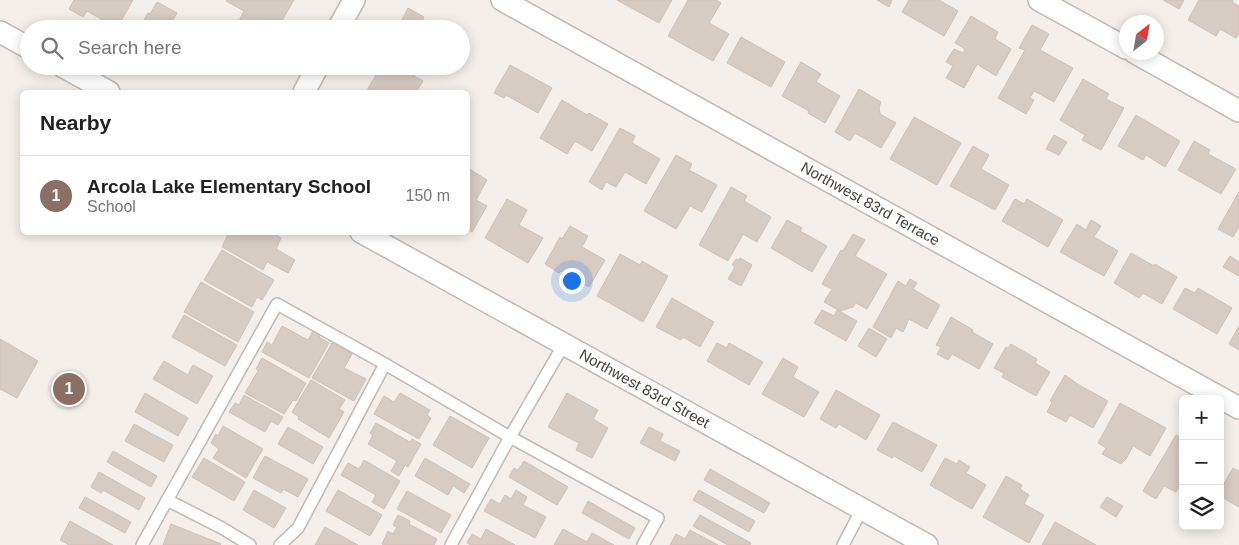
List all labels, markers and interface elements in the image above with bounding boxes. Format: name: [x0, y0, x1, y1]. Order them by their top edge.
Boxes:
north arrow: [1119, 15, 1164, 60]
search box: [20, 20, 470, 75]
icon: search: [38, 34, 66, 62]
text: Search here: [78, 37, 182, 58]
text: Nearby: [40, 111, 111, 134]
street label: Northwest 83rd Terrace: [798, 158, 943, 249]
text: Arcola Lake Elementary School: [87, 176, 371, 197]
text: 1: [52, 187, 60, 204]
text: 150 m: [406, 187, 450, 204]
text: School: [87, 198, 136, 215]
your location: [559, 268, 585, 294]
street label: Northwest 83rd Street: [577, 346, 713, 432]
pin: 1: [53, 370, 85, 408]
map controls: [1179, 395, 1224, 530]
button: +: [1179, 395, 1224, 440]
button: −: [1179, 440, 1224, 485]
button: layers: [1179, 485, 1224, 530]

